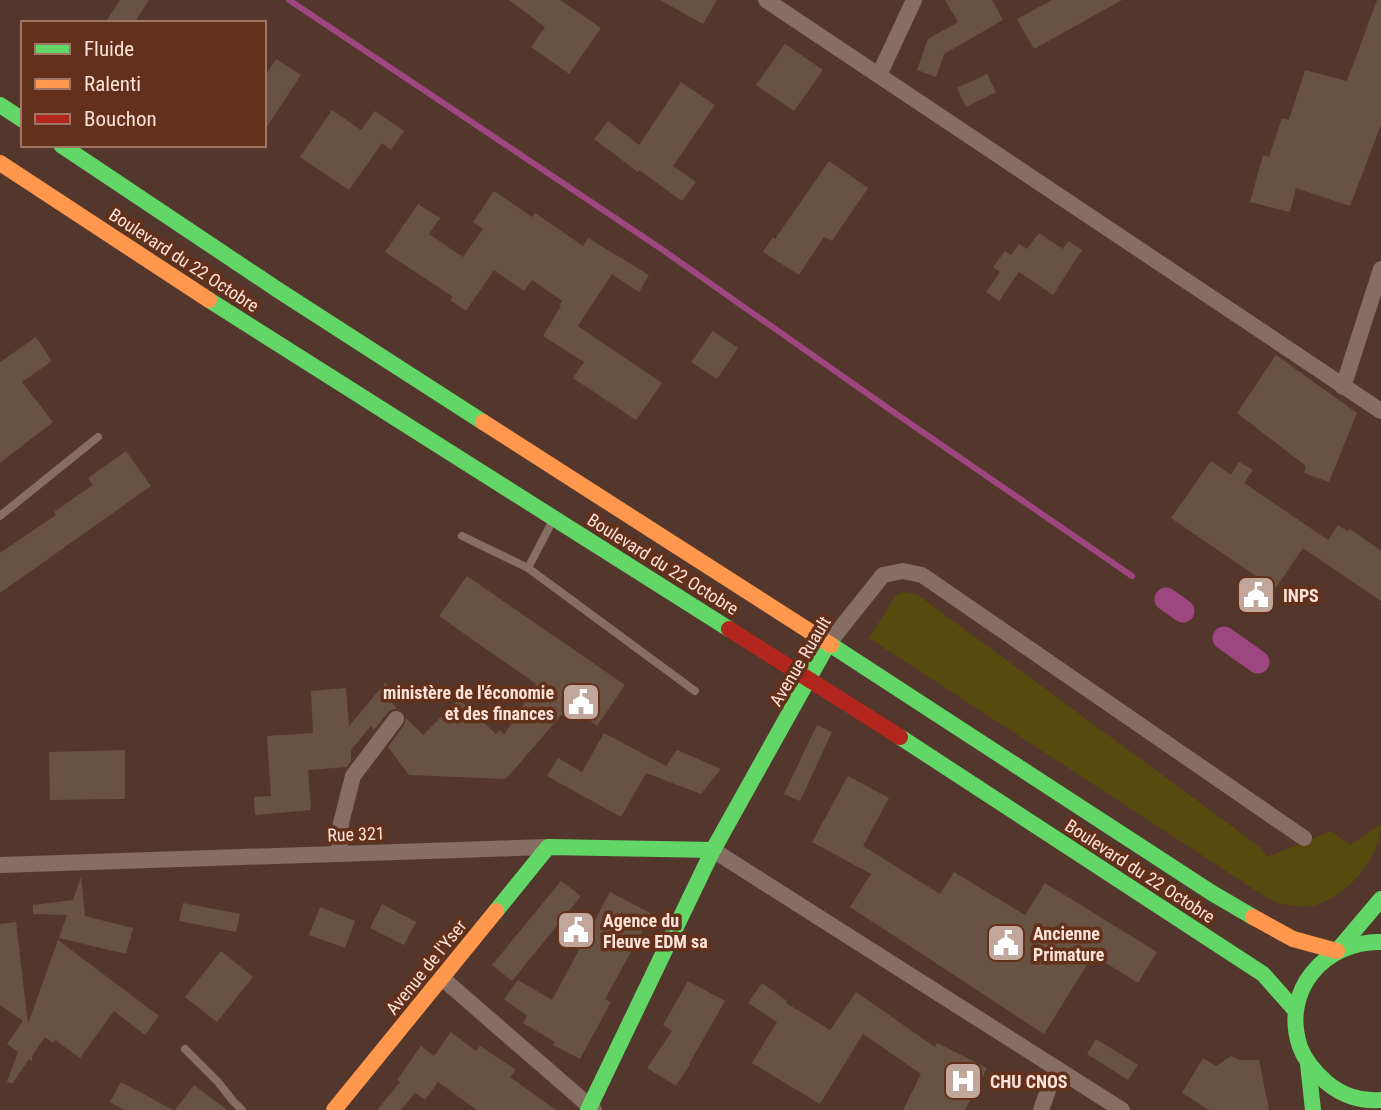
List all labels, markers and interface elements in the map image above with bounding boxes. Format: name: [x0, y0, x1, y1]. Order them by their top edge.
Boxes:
legend: [21, 21, 266, 147]
text: Fluide: [84, 37, 134, 61]
text: Ralenti: [84, 72, 141, 96]
text: Bouchon: [84, 107, 157, 131]
street label: Boulevard du 22 Octobre: [105, 204, 263, 316]
street label: Boulevard du 22 Octobre: [584, 509, 742, 619]
public building icon: INPS: [1235, 574, 1277, 616]
place label: INPS: [1283, 585, 1319, 606]
street label: Avenue Ruault: [765, 612, 835, 710]
public building icon: ministère de l'économie et des finances: [560, 681, 602, 723]
place label: ministère de l'économie et des finances: [383, 682, 554, 724]
street label: Boulevard du 22 Octobre: [1061, 815, 1219, 927]
street label: Rue 321: [327, 823, 385, 845]
public building icon: Agence du Fleuve EDM sa: [555, 909, 597, 951]
place label: Agence du Fleuve EDM sa: [603, 910, 708, 952]
street label: Avenue de l'Yser: [381, 915, 471, 1019]
public building icon: Ancienne Primature: [985, 922, 1027, 964]
place label: Ancienne Primature: [1033, 923, 1105, 965]
hospital icon: CHU CNOS: [942, 1060, 984, 1102]
place label: CHU CNOS: [990, 1071, 1068, 1092]

